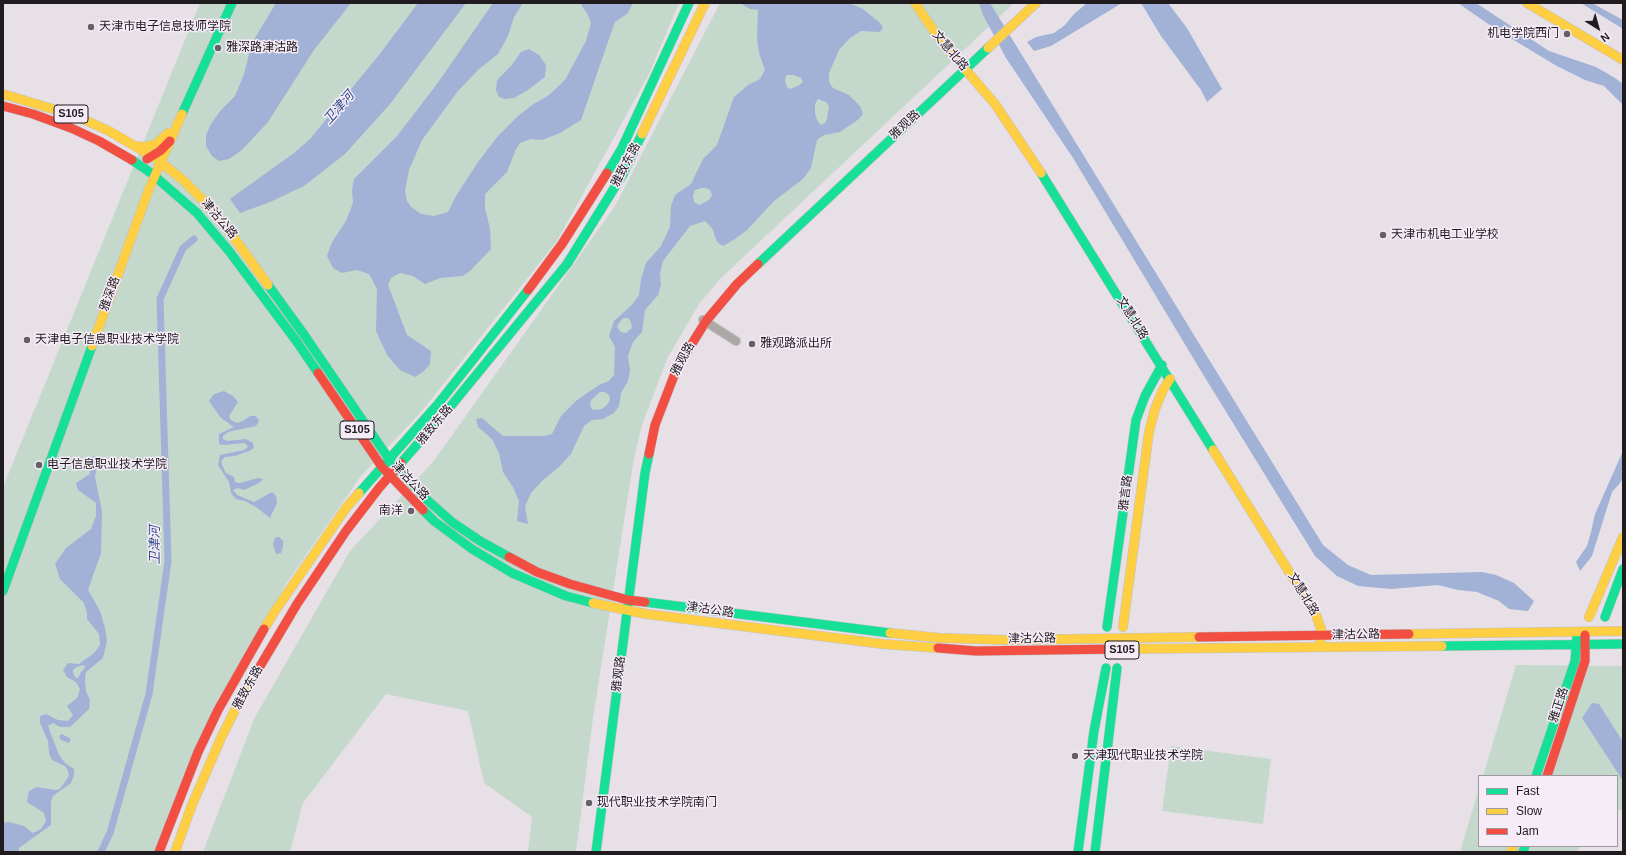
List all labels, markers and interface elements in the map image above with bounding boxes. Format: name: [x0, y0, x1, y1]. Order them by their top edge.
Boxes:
north arrow: [1578, 8, 1618, 48]
place label: 天津市电子信息技师学院: [99, 20, 231, 34]
marker: 天津市电子信息技师学院: [86, 22, 96, 32]
place label: 机电学院西门: [1487, 27, 1559, 41]
street label: 文慧北路: [929, 28, 971, 74]
marker: 机电学院西门: [1562, 29, 1572, 39]
text: N: [1598, 30, 1612, 45]
place label: 雅深路津沽路: [226, 41, 298, 55]
marker: 雅深路津沽路: [213, 43, 223, 53]
water label: 卫津河: [320, 88, 358, 128]
road number: S105: [54, 105, 88, 123]
street label: 雅观路: [887, 107, 923, 143]
street label: 雅致东路: [608, 140, 644, 190]
street label: 津沽公路: [198, 196, 240, 242]
place label: 天津市机电工业学校: [1391, 228, 1499, 242]
marker: 天津市机电工业学校: [1378, 230, 1388, 240]
street label: 雅深路: [97, 275, 123, 313]
street label: 文慧北路: [1113, 294, 1151, 342]
place label: 天津电子信息职业技术学院: [35, 333, 179, 347]
marker: 天津电子信息职业技术学院: [22, 335, 32, 345]
place label: 雅观路派出所: [760, 337, 832, 351]
marker: 雅观路派出所: [747, 339, 757, 349]
street label: 雅观路: [668, 340, 698, 378]
street label: 雅致东路: [414, 402, 456, 448]
road number: S105: [340, 421, 374, 439]
place label: 电子信息职业技术学院: [47, 458, 167, 472]
street label: 津沽公路: [388, 459, 432, 503]
marker: 电子信息职业技术学院: [34, 460, 44, 470]
street label: 雅言路: [1117, 474, 1135, 512]
place label: 南洋: [379, 504, 403, 518]
marker: 南洋: [406, 506, 416, 516]
water label: 卫津河: [147, 526, 163, 564]
street label: 文慧北路: [1284, 570, 1322, 618]
street label: 津沽公路: [685, 600, 735, 620]
street label: 津沽公路: [1332, 627, 1380, 643]
street label: 津沽公路: [1008, 631, 1056, 647]
road number: S105: [1105, 641, 1139, 659]
street label: 雅观路: [610, 655, 628, 693]
street label: 雅致东路: [230, 664, 266, 712]
street label: 雅正路: [1547, 686, 1571, 724]
place label: 天津现代职业技术学院: [1083, 749, 1203, 763]
marker: 天津现代职业技术学院: [1070, 751, 1080, 761]
legend: [1478, 775, 1618, 847]
text: Fast: [1516, 784, 1539, 798]
place label: 现代职业技术学院南门: [597, 796, 717, 810]
marker: 现代职业技术学院南门: [584, 798, 594, 808]
text: Slow: [1516, 804, 1542, 818]
text: Jam: [1516, 824, 1539, 838]

